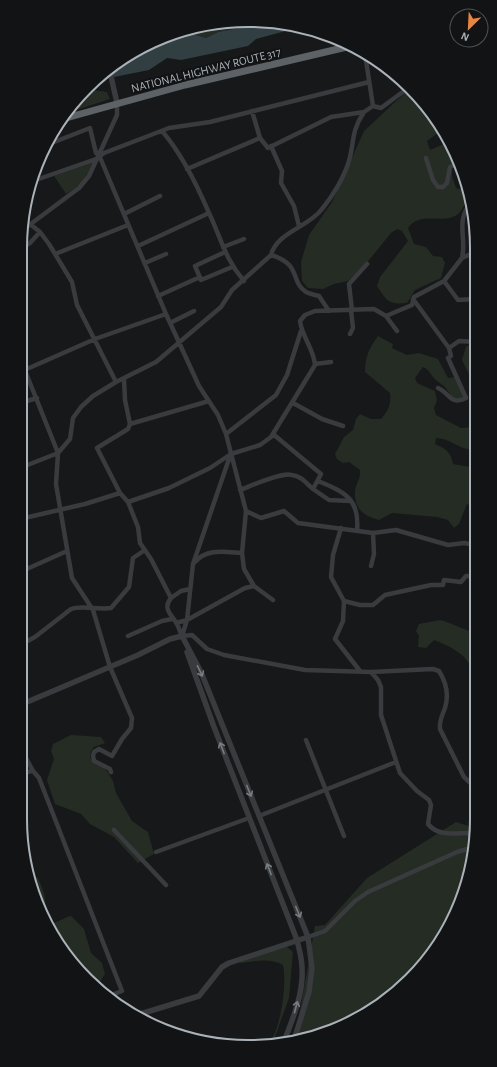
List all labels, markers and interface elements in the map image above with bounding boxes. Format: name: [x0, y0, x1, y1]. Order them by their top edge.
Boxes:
north arrow: [449, 8, 489, 48]
text: N: [459, 30, 471, 43]
street label: NATIONAL HIGHWAY ROUTE 317: [130, 46, 282, 94]
one-way arrow: [197, 665, 204, 677]
one-way arrow: [218, 743, 225, 755]
one-way arrow: [246, 785, 254, 797]
one-way arrow: [265, 864, 273, 876]
one-way arrow: [294, 905, 302, 917]
one-way arrow: [292, 1001, 300, 1014]

